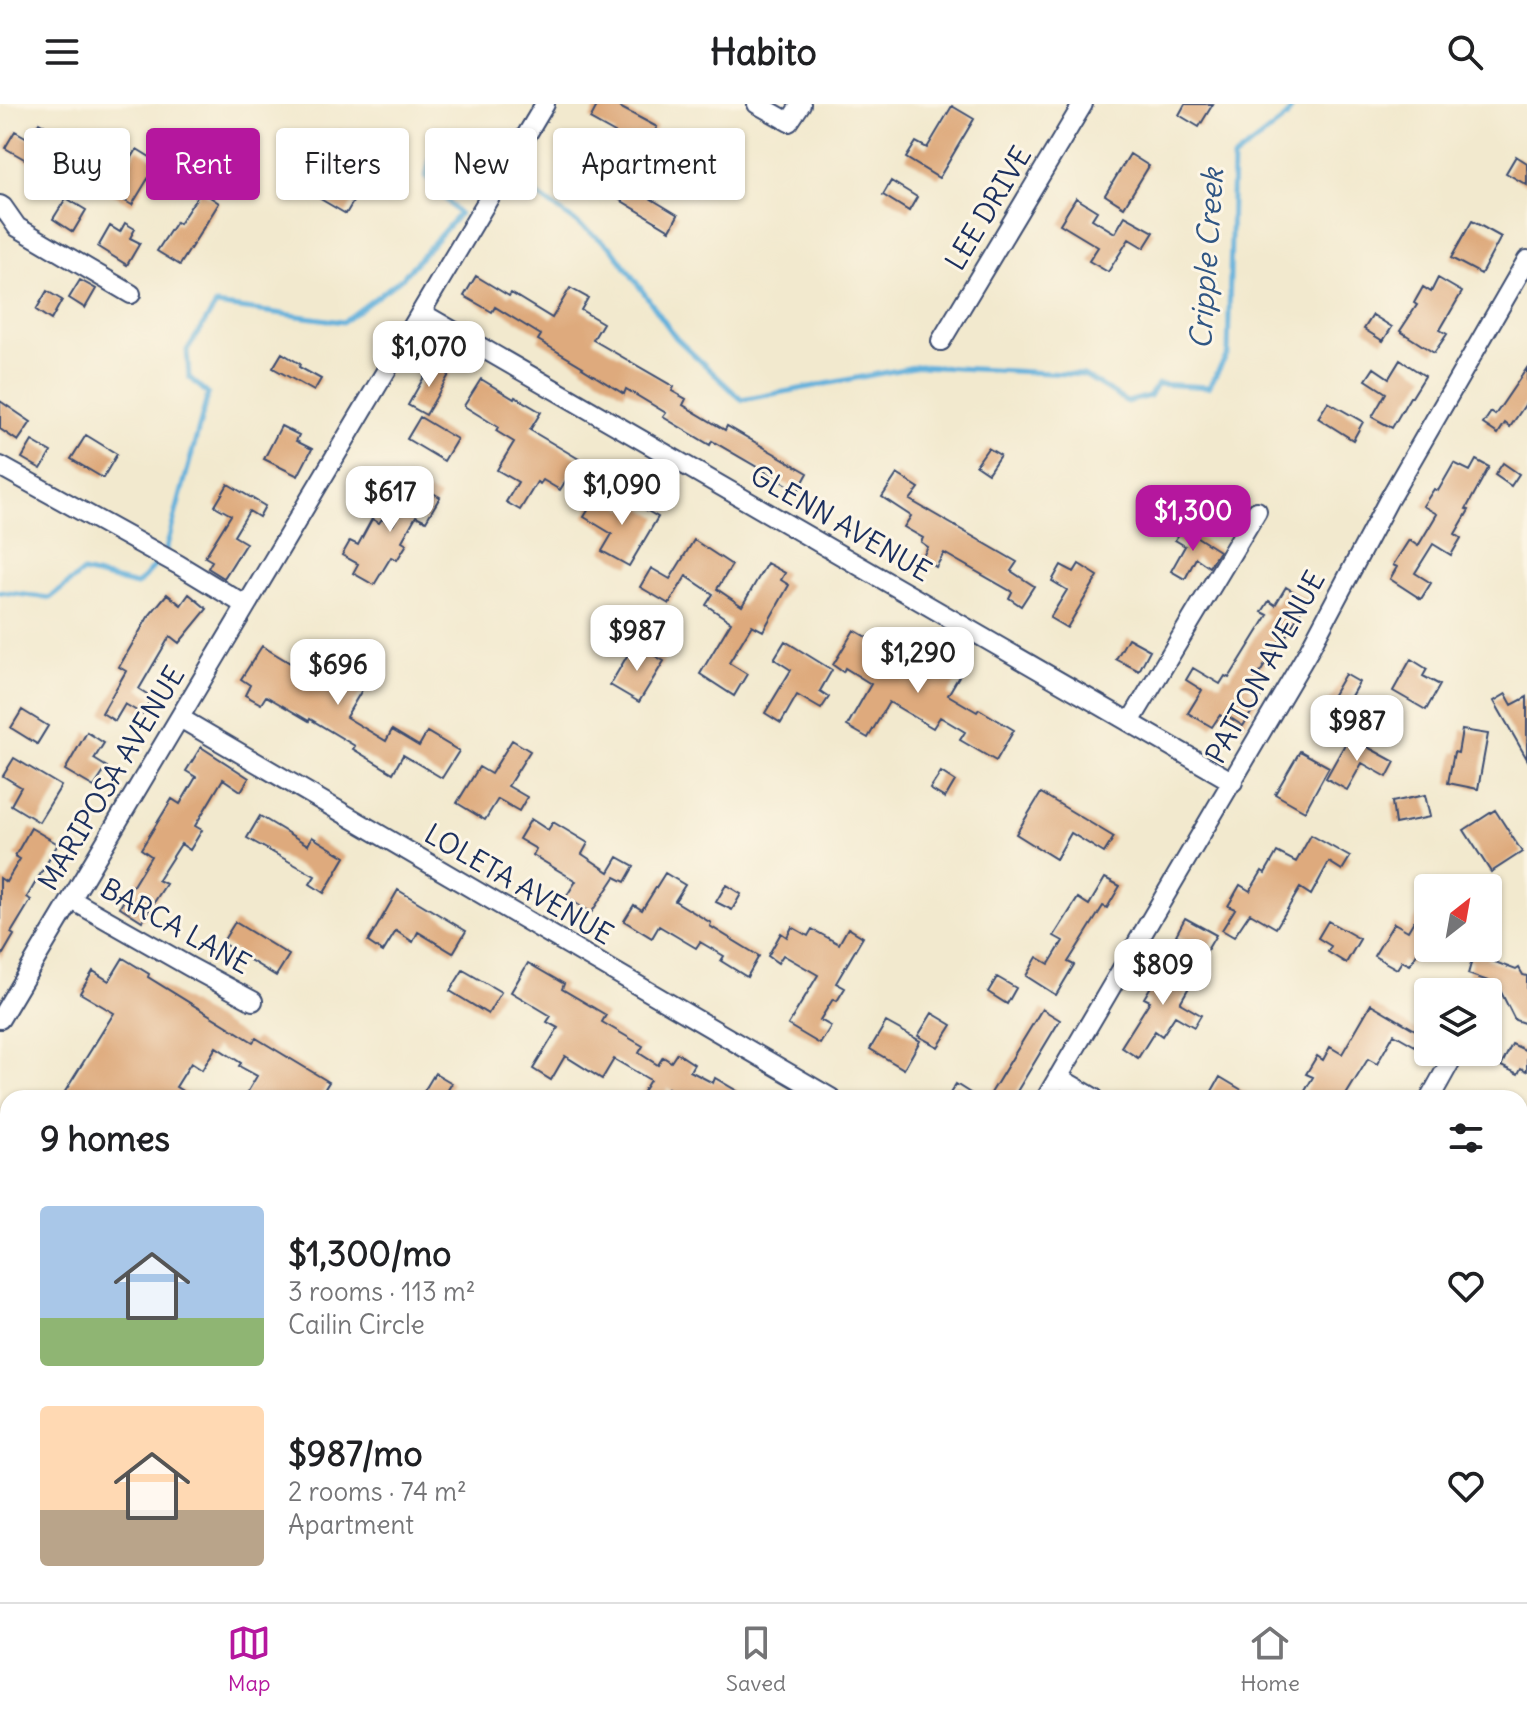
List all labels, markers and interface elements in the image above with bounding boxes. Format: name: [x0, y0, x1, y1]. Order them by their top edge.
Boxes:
icon: menu: [40, 30, 84, 74]
text: Habito: [710, 30, 817, 75]
icon: search: [1443, 30, 1487, 74]
chip: Buy: [24, 128, 130, 200]
chip: Rent: [146, 128, 260, 200]
chip: Filters: [276, 128, 409, 200]
chip: New: [425, 128, 537, 200]
chip: Apartment: [553, 128, 745, 200]
street label: LEE DRIVE: [937, 139, 1039, 277]
water label: Cripple Creek: [1181, 165, 1231, 351]
pin: $1,070: [364, 321, 494, 389]
text: $1,070: [391, 330, 467, 363]
street label: GLENN AVENUE: [744, 457, 938, 589]
pin: $1,090: [557, 459, 687, 527]
pin: $617: [343, 466, 437, 534]
text: $1,090: [583, 468, 661, 501]
text: $617: [364, 475, 416, 508]
pin: $1,300: [1128, 485, 1258, 553]
text: $1,300: [1154, 494, 1232, 527]
street label: PATTON AVENUE: [1197, 564, 1333, 770]
pin: $987: [590, 605, 684, 673]
text: $987: [608, 614, 666, 647]
pin: $1,290: [853, 627, 983, 695]
text: $1,290: [880, 636, 956, 669]
pin: $696: [291, 639, 385, 707]
text: $696: [308, 648, 368, 681]
street label: MARIPOSA AVENUE: [30, 659, 192, 897]
pin: $987: [1310, 695, 1404, 763]
text: $987: [1328, 704, 1386, 737]
street label: LOLETA AVENUE: [418, 816, 620, 952]
street label: BARCA LANE: [95, 870, 257, 982]
north arrow: [1414, 874, 1502, 962]
map controls: [1414, 874, 1502, 1066]
pin: $809: [1116, 939, 1210, 1007]
text: $809: [1132, 948, 1194, 981]
button: layers: [1414, 978, 1502, 1066]
icon: filters: [1444, 1116, 1488, 1160]
text: 9 homes: [40, 1117, 170, 1160]
text: $1,300/mo: [288, 1232, 451, 1275]
icon: home: [104, 1238, 200, 1334]
icon: heart: [1444, 1264, 1488, 1308]
text: 3 rooms · 113 m²: [288, 1275, 475, 1308]
text: Cailin Circle: [288, 1308, 425, 1341]
text: $987/mo: [288, 1432, 423, 1475]
icon: home: [104, 1438, 200, 1534]
icon: heart: [1444, 1464, 1488, 1508]
text: 2 rooms · 74 m²: [288, 1475, 467, 1508]
text: Apartment: [288, 1508, 414, 1541]
tab: Map: [227, 1621, 271, 1697]
tab: Saved: [726, 1621, 786, 1697]
tab: Home: [1240, 1621, 1300, 1697]

